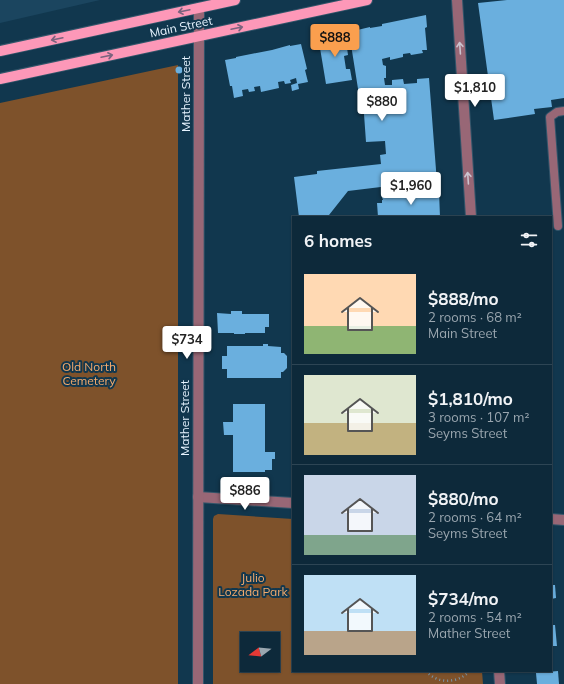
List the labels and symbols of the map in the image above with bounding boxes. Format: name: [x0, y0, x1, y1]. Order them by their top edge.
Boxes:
one-way arrow: [178, 8, 191, 16]
street label: Main Street: [148, 13, 214, 40]
one-way arrow: [230, 24, 243, 32]
pin: $888: [311, 24, 359, 58]
one-way arrow: [50, 35, 63, 43]
one-way arrow: [456, 42, 463, 55]
one-way arrow: [100, 52, 113, 60]
street label: Mather Street: [178, 56, 193, 132]
pin: $1,810: [442, 74, 508, 108]
pin: $880: [358, 88, 406, 122]
pin: $1,960: [378, 172, 444, 206]
one-way arrow: [465, 172, 472, 185]
pin: $734: [163, 326, 211, 360]
park label: Old North Cemetery: [62, 359, 116, 388]
street label: Mather Street: [177, 380, 192, 456]
pin: $886: [221, 477, 269, 511]
park label: Julio Lozada Park: [218, 570, 289, 599]
north arrow: [240, 632, 280, 672]

